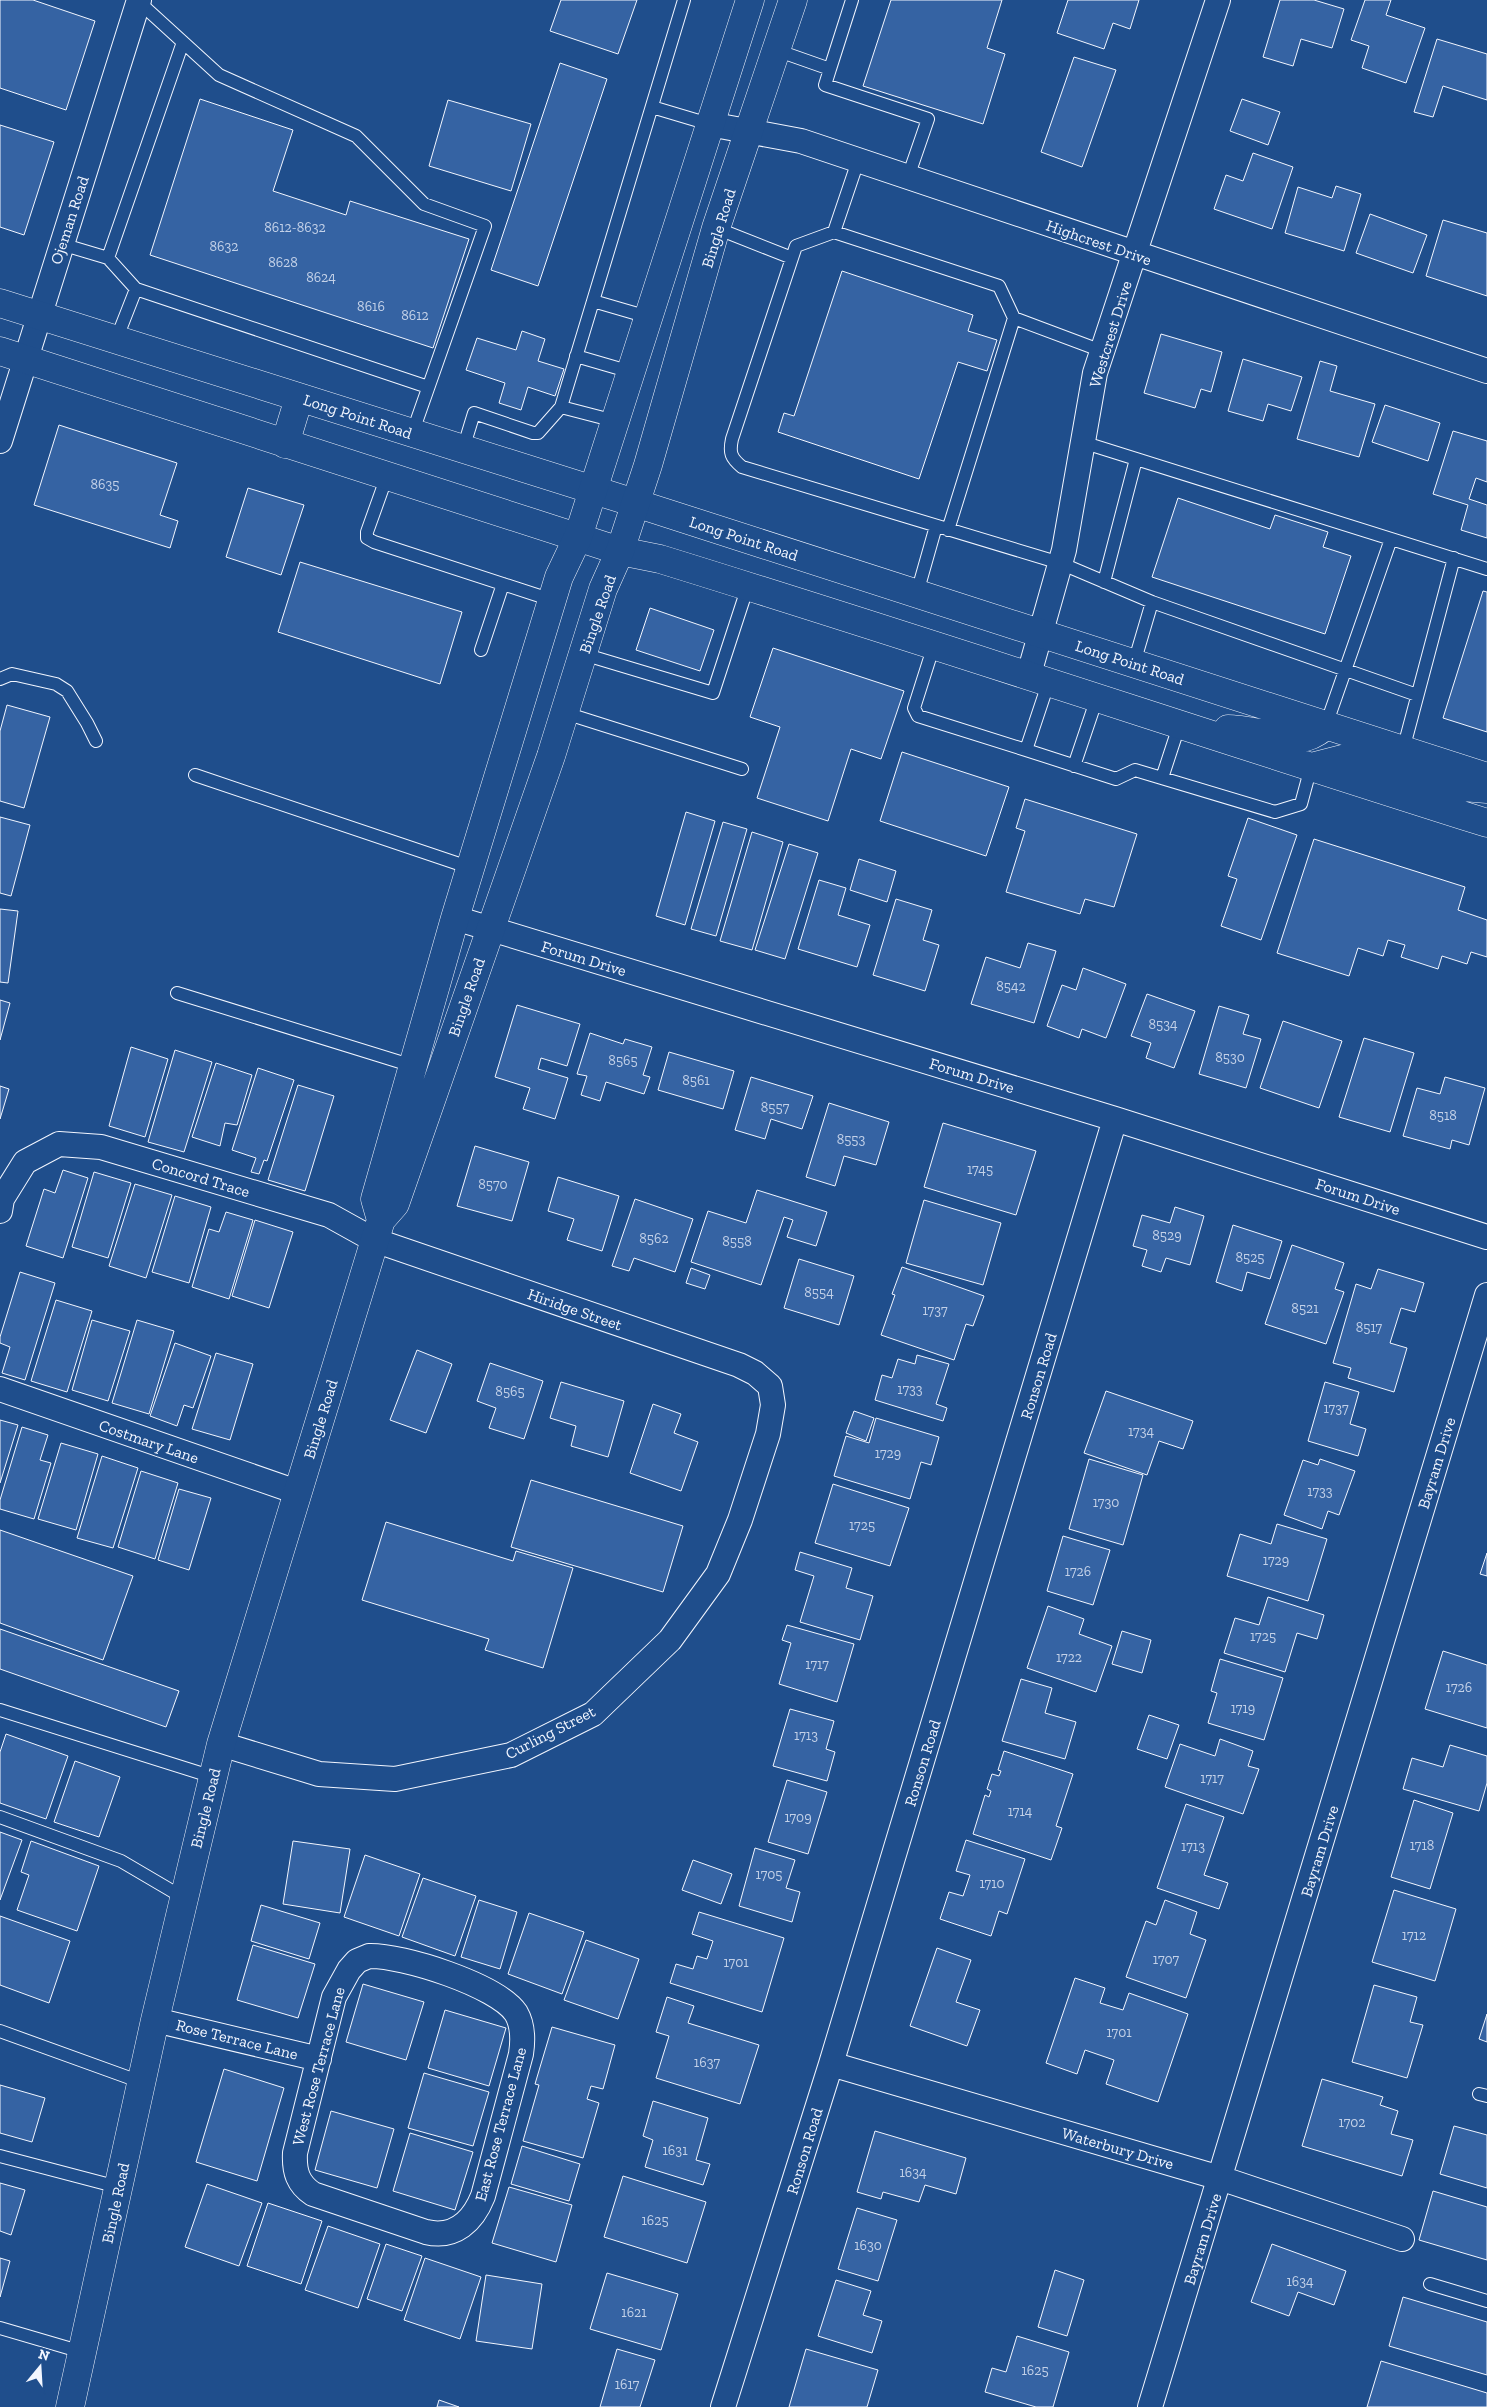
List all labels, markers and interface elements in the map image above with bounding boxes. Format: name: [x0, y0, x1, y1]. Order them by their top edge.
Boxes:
street label: Ojeman Road: [46, 173, 93, 267]
street label: Bingle Road: [697, 186, 740, 270]
street label: Highcrest Drive: [1044, 216, 1154, 269]
house number: 8612-8632: [264, 219, 326, 236]
house number: 8632: [209, 238, 239, 255]
house number: 8628: [268, 254, 298, 271]
house number: 8624: [306, 269, 336, 286]
street label: Westcrest Drive: [1085, 279, 1136, 390]
house number: 8616: [357, 298, 385, 315]
house number: 8612: [401, 307, 429, 324]
street label: Long Point Road: [301, 390, 415, 443]
house number: 8635: [91, 476, 119, 493]
street label: Long Point Road: [687, 512, 801, 565]
street label: Bingle Road: [575, 572, 620, 656]
street label: Long Point Road: [1073, 636, 1187, 689]
street label: Forum Drive: [539, 937, 629, 980]
street label: Bingle Road: [444, 955, 489, 1039]
house number: 8542: [996, 978, 1026, 995]
house number: 8534: [1148, 1016, 1178, 1033]
house number: 8530: [1215, 1049, 1245, 1066]
house number: 8565: [608, 1052, 638, 1069]
street label: Forum Drive: [927, 1054, 1017, 1097]
house number: 8561: [682, 1072, 710, 1089]
house number: 8557: [761, 1099, 790, 1116]
house number: 8518: [1429, 1107, 1457, 1124]
house number: 8553: [837, 1131, 866, 1148]
street label: Concord Trace: [150, 1154, 252, 1201]
house number: 1745: [967, 1161, 993, 1178]
street label: Forum Drive: [1313, 1174, 1402, 1219]
house number: 8570: [478, 1176, 508, 1193]
house number: 8529: [1152, 1227, 1182, 1244]
house number: 8562: [639, 1230, 669, 1247]
house number: 8558: [722, 1233, 752, 1250]
house number: 8525: [1235, 1249, 1265, 1266]
street label: Hiridge Street: [525, 1284, 625, 1335]
house number: 8554: [804, 1284, 834, 1301]
house number: 8521: [1291, 1300, 1319, 1317]
house number: 1737: [922, 1302, 948, 1319]
house number: 8517: [1356, 1319, 1383, 1336]
street label: Ronson Road: [1016, 1330, 1061, 1422]
street label: Bingle Road: [299, 1377, 342, 1461]
house number: 1733: [897, 1381, 923, 1398]
house number: 8565: [495, 1383, 525, 1400]
house number: 1737: [1323, 1400, 1349, 1417]
street label: Bayram Drive: [1414, 1415, 1459, 1511]
street label: Costmary Lane: [96, 1416, 201, 1467]
house number: 1734: [1128, 1423, 1155, 1440]
house number: 1729: [875, 1445, 901, 1462]
house number: 1733: [1307, 1483, 1333, 1500]
house number: 1730: [1093, 1494, 1119, 1511]
house number: 1725: [849, 1517, 875, 1534]
house number: 1729: [1263, 1552, 1289, 1569]
house number: 1726: [1065, 1563, 1091, 1580]
house number: 1725: [1250, 1628, 1276, 1645]
house number: 1722: [1056, 1649, 1082, 1666]
house number: 1717: [805, 1656, 829, 1673]
house number: 1726: [1446, 1679, 1472, 1696]
house number: 1719: [1231, 1700, 1255, 1717]
street label: Curling Street: [502, 1702, 598, 1763]
street label: Ronson Road: [900, 1717, 945, 1809]
house number: 1713: [794, 1727, 818, 1744]
street label: Bingle Road: [186, 1766, 225, 1850]
house number: 1717: [1200, 1770, 1224, 1787]
house number: 1714: [1008, 1803, 1033, 1820]
street label: Bayram Drive: [1297, 1803, 1342, 1899]
house number: 1709: [784, 1809, 812, 1826]
house number: 1718: [1410, 1837, 1434, 1854]
house number: 1713: [1181, 1838, 1205, 1855]
house number: 1705: [756, 1866, 782, 1883]
house number: 1710: [979, 1875, 1005, 1892]
house number: 1712: [1402, 1927, 1426, 1944]
house number: 1707: [1153, 1951, 1180, 1968]
house number: 1701: [723, 1954, 749, 1971]
street label: West Rose Terrace Lane: [288, 1985, 349, 2147]
street label: Rose Terrace Lane: [174, 2015, 300, 2064]
house number: 1701: [1106, 2024, 1132, 2041]
street label: East Rose Terrace Lane: [471, 2045, 530, 2203]
house number: 1637: [694, 2054, 721, 2071]
street label: Ronson Road: [782, 2105, 827, 2197]
house number: 1702: [1338, 2114, 1366, 2131]
street label: Waterbury Drive: [1060, 2123, 1176, 2174]
house number: 1631: [662, 2142, 688, 2159]
street label: Bingle Road: [98, 2161, 133, 2245]
house number: 1634: [899, 2164, 927, 2181]
street label: Bayram Drive: [1180, 2191, 1225, 2287]
house number: 1625: [641, 2212, 669, 2229]
house number: 1630: [854, 2237, 882, 2254]
house number: 1634: [1286, 2273, 1314, 2290]
house number: 1621: [621, 2304, 647, 2321]
north arrow: [15, 2342, 65, 2392]
text: N: [36, 2345, 52, 2365]
house number: 1625: [1021, 2362, 1049, 2379]
house number: 1617: [615, 2376, 640, 2393]

